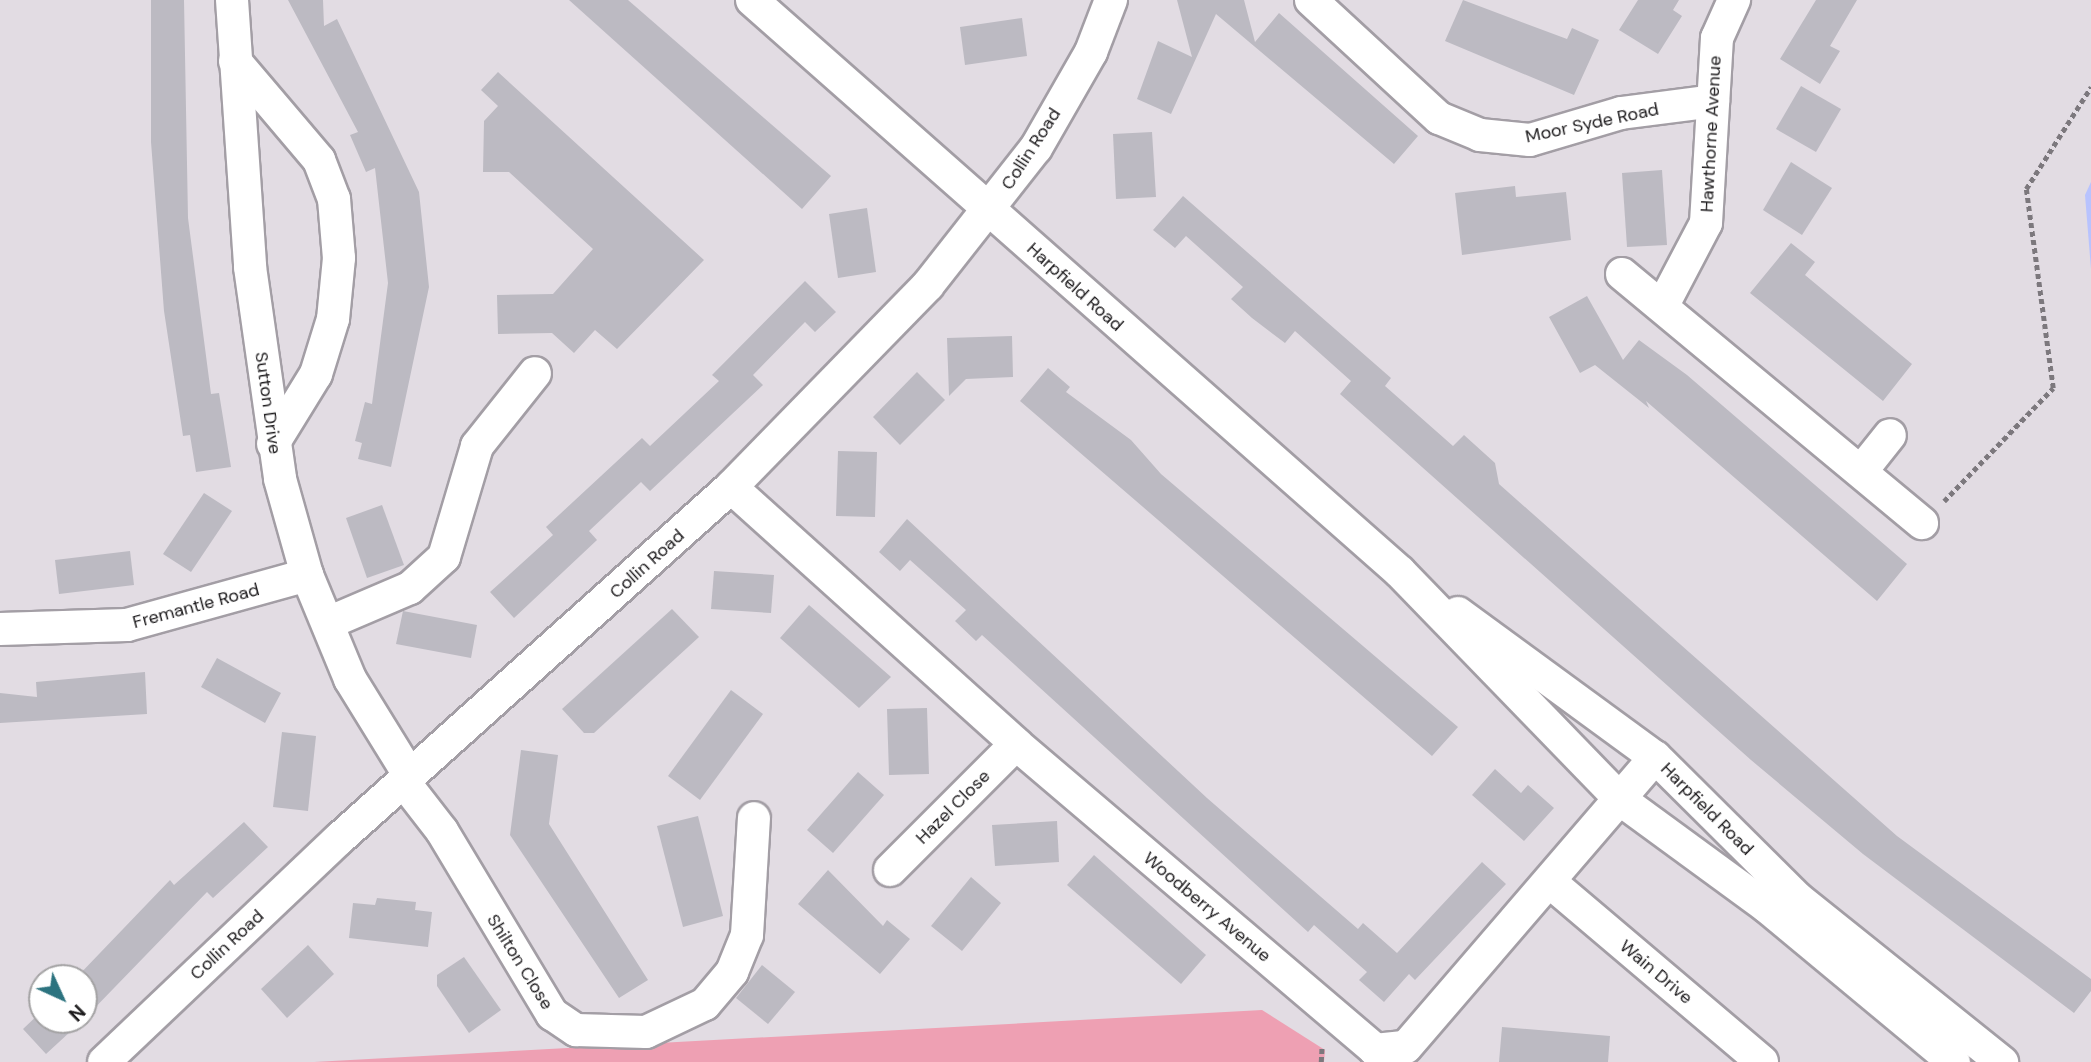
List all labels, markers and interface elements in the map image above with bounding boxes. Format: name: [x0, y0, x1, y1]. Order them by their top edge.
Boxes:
street label: Hawthorne Avenue: [1696, 55, 1726, 213]
street label: Moor Syde Road: [1523, 98, 1661, 148]
street label: Collin Road: [997, 104, 1065, 194]
street label: Harpfield Road: [1022, 238, 1128, 336]
street label: Sutton Drive: [250, 350, 286, 456]
street label: Collin Road: [605, 525, 689, 603]
street label: Fremantle Road: [130, 579, 262, 633]
street label: Harpfield Road: [1656, 758, 1758, 860]
street label: Hazel Close: [911, 765, 995, 849]
street label: Woodberry Avenue: [1139, 847, 1275, 967]
street label: Collin Road: [186, 905, 268, 985]
street label: Shilton Close: [482, 910, 558, 1014]
street label: Wain Drive: [1615, 935, 1697, 1009]
north arrow: [28, 964, 98, 1034]
text: N: [63, 999, 91, 1027]

